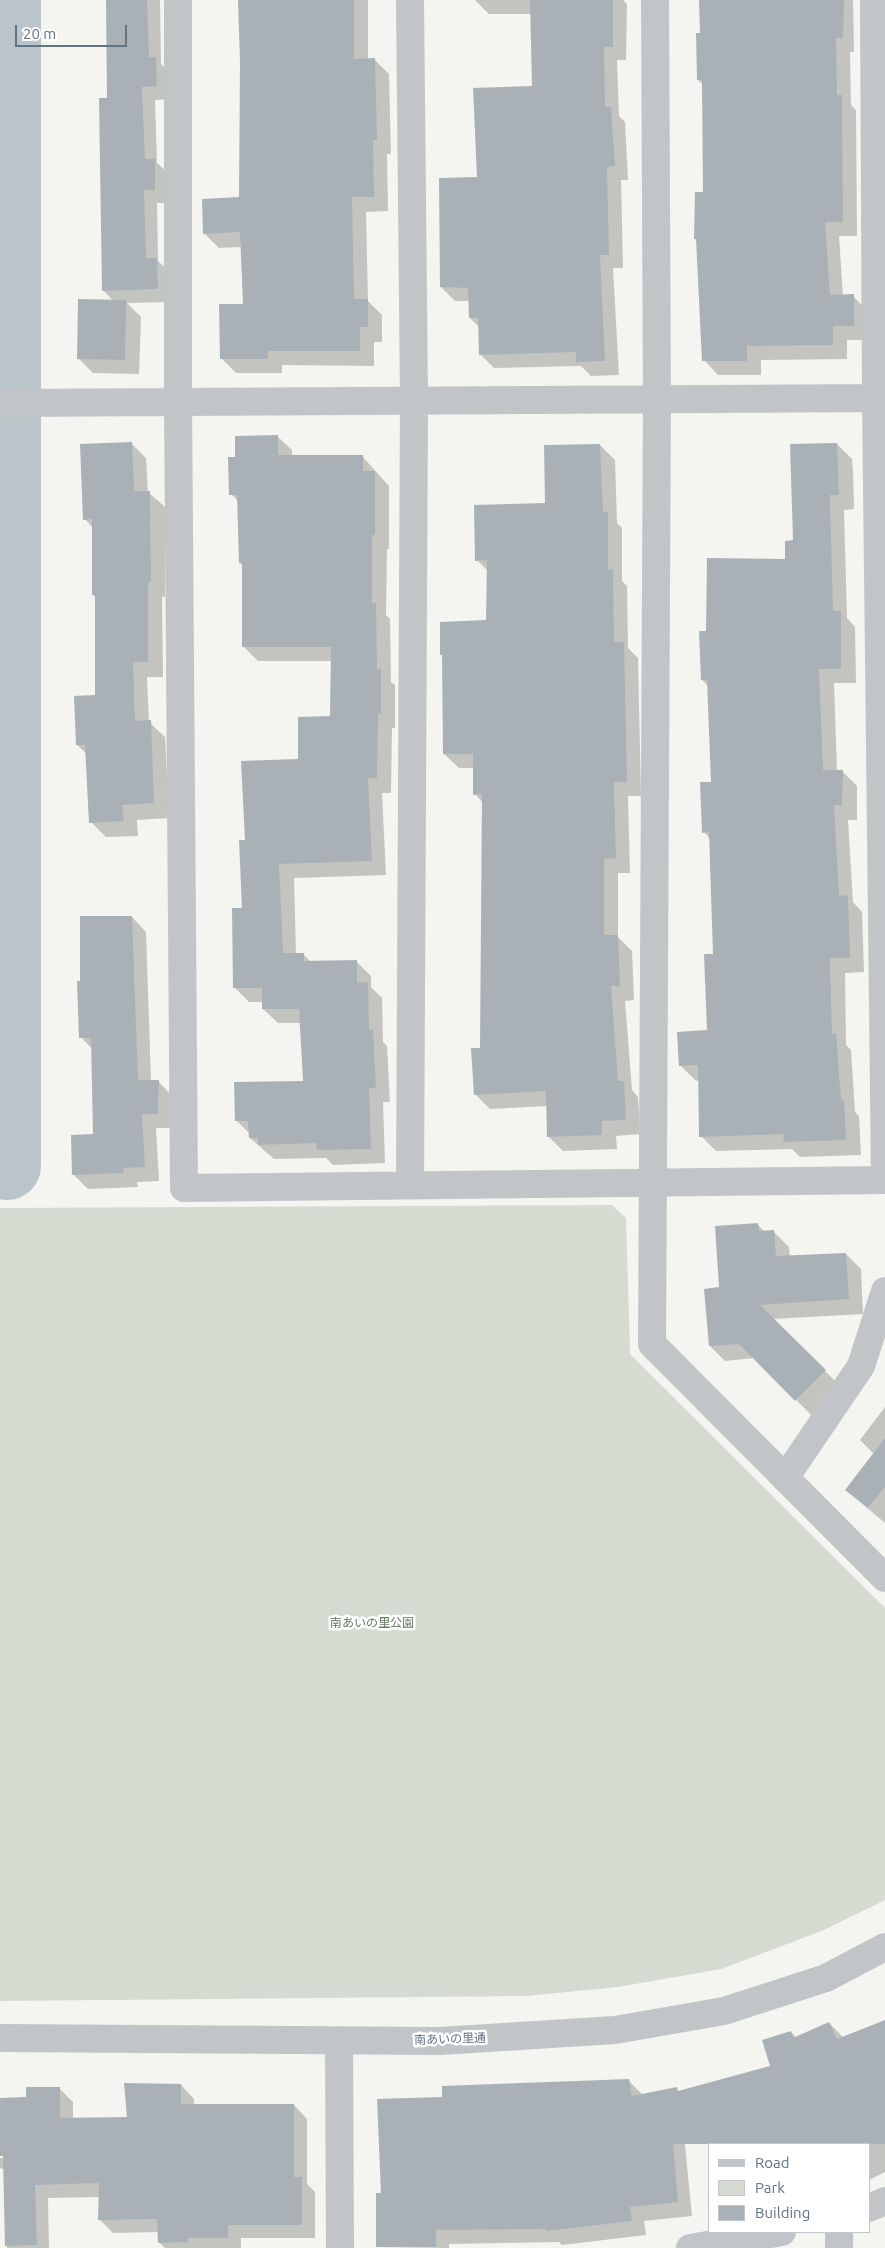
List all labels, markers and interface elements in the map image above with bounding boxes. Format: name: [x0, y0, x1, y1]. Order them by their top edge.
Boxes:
scale bar: [18, 15, 130, 47]
text: 20 m: [23, 25, 56, 42]
park label: 南あいの里公園: [330, 1616, 414, 1630]
street label: 南あいの里通: [414, 2031, 486, 2047]
legend: [708, 2143, 870, 2233]
text: Road: [755, 2154, 790, 2171]
text: Park: [755, 2179, 785, 2196]
text: Building: [755, 2204, 810, 2221]

